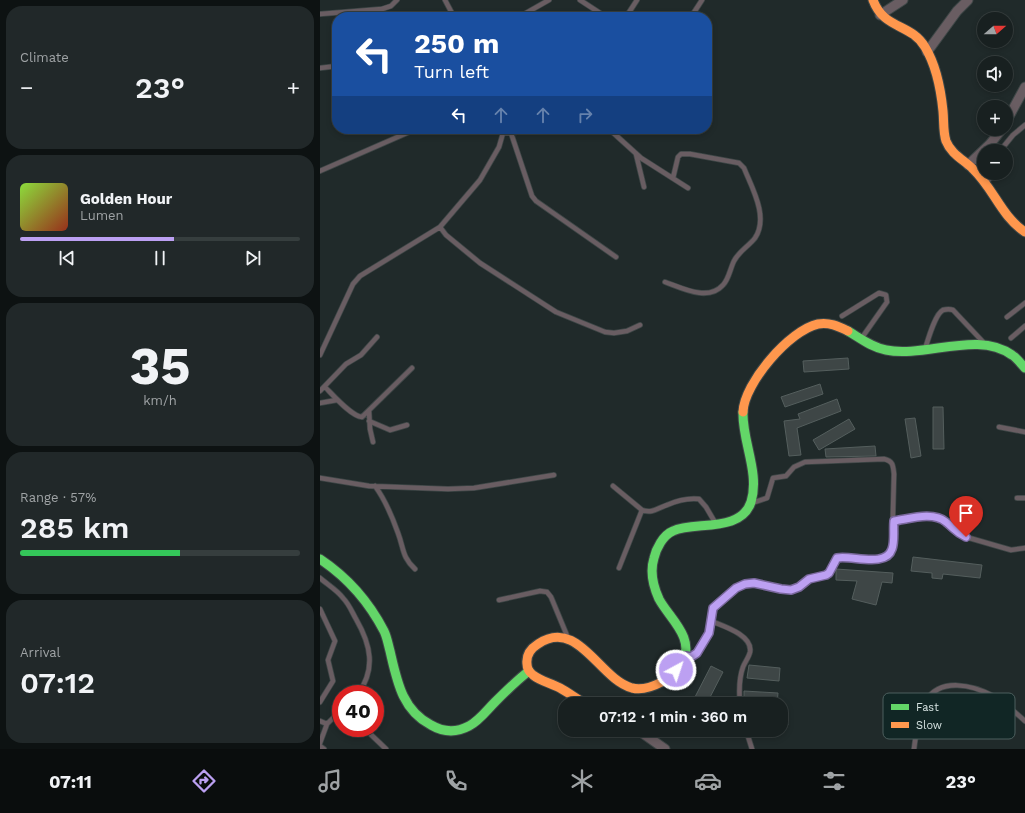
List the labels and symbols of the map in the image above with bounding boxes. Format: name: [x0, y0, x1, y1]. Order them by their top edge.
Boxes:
north arrow: [977, 12, 1013, 48]
pin: [949, 496, 983, 537]
position arrow: [655, 649, 697, 691]
speed limit sign: 40: [332, 685, 384, 737]
legend: [883, 693, 1015, 739]
text: Fast: [916, 701, 939, 714]
text: Slow: [916, 719, 942, 732]

